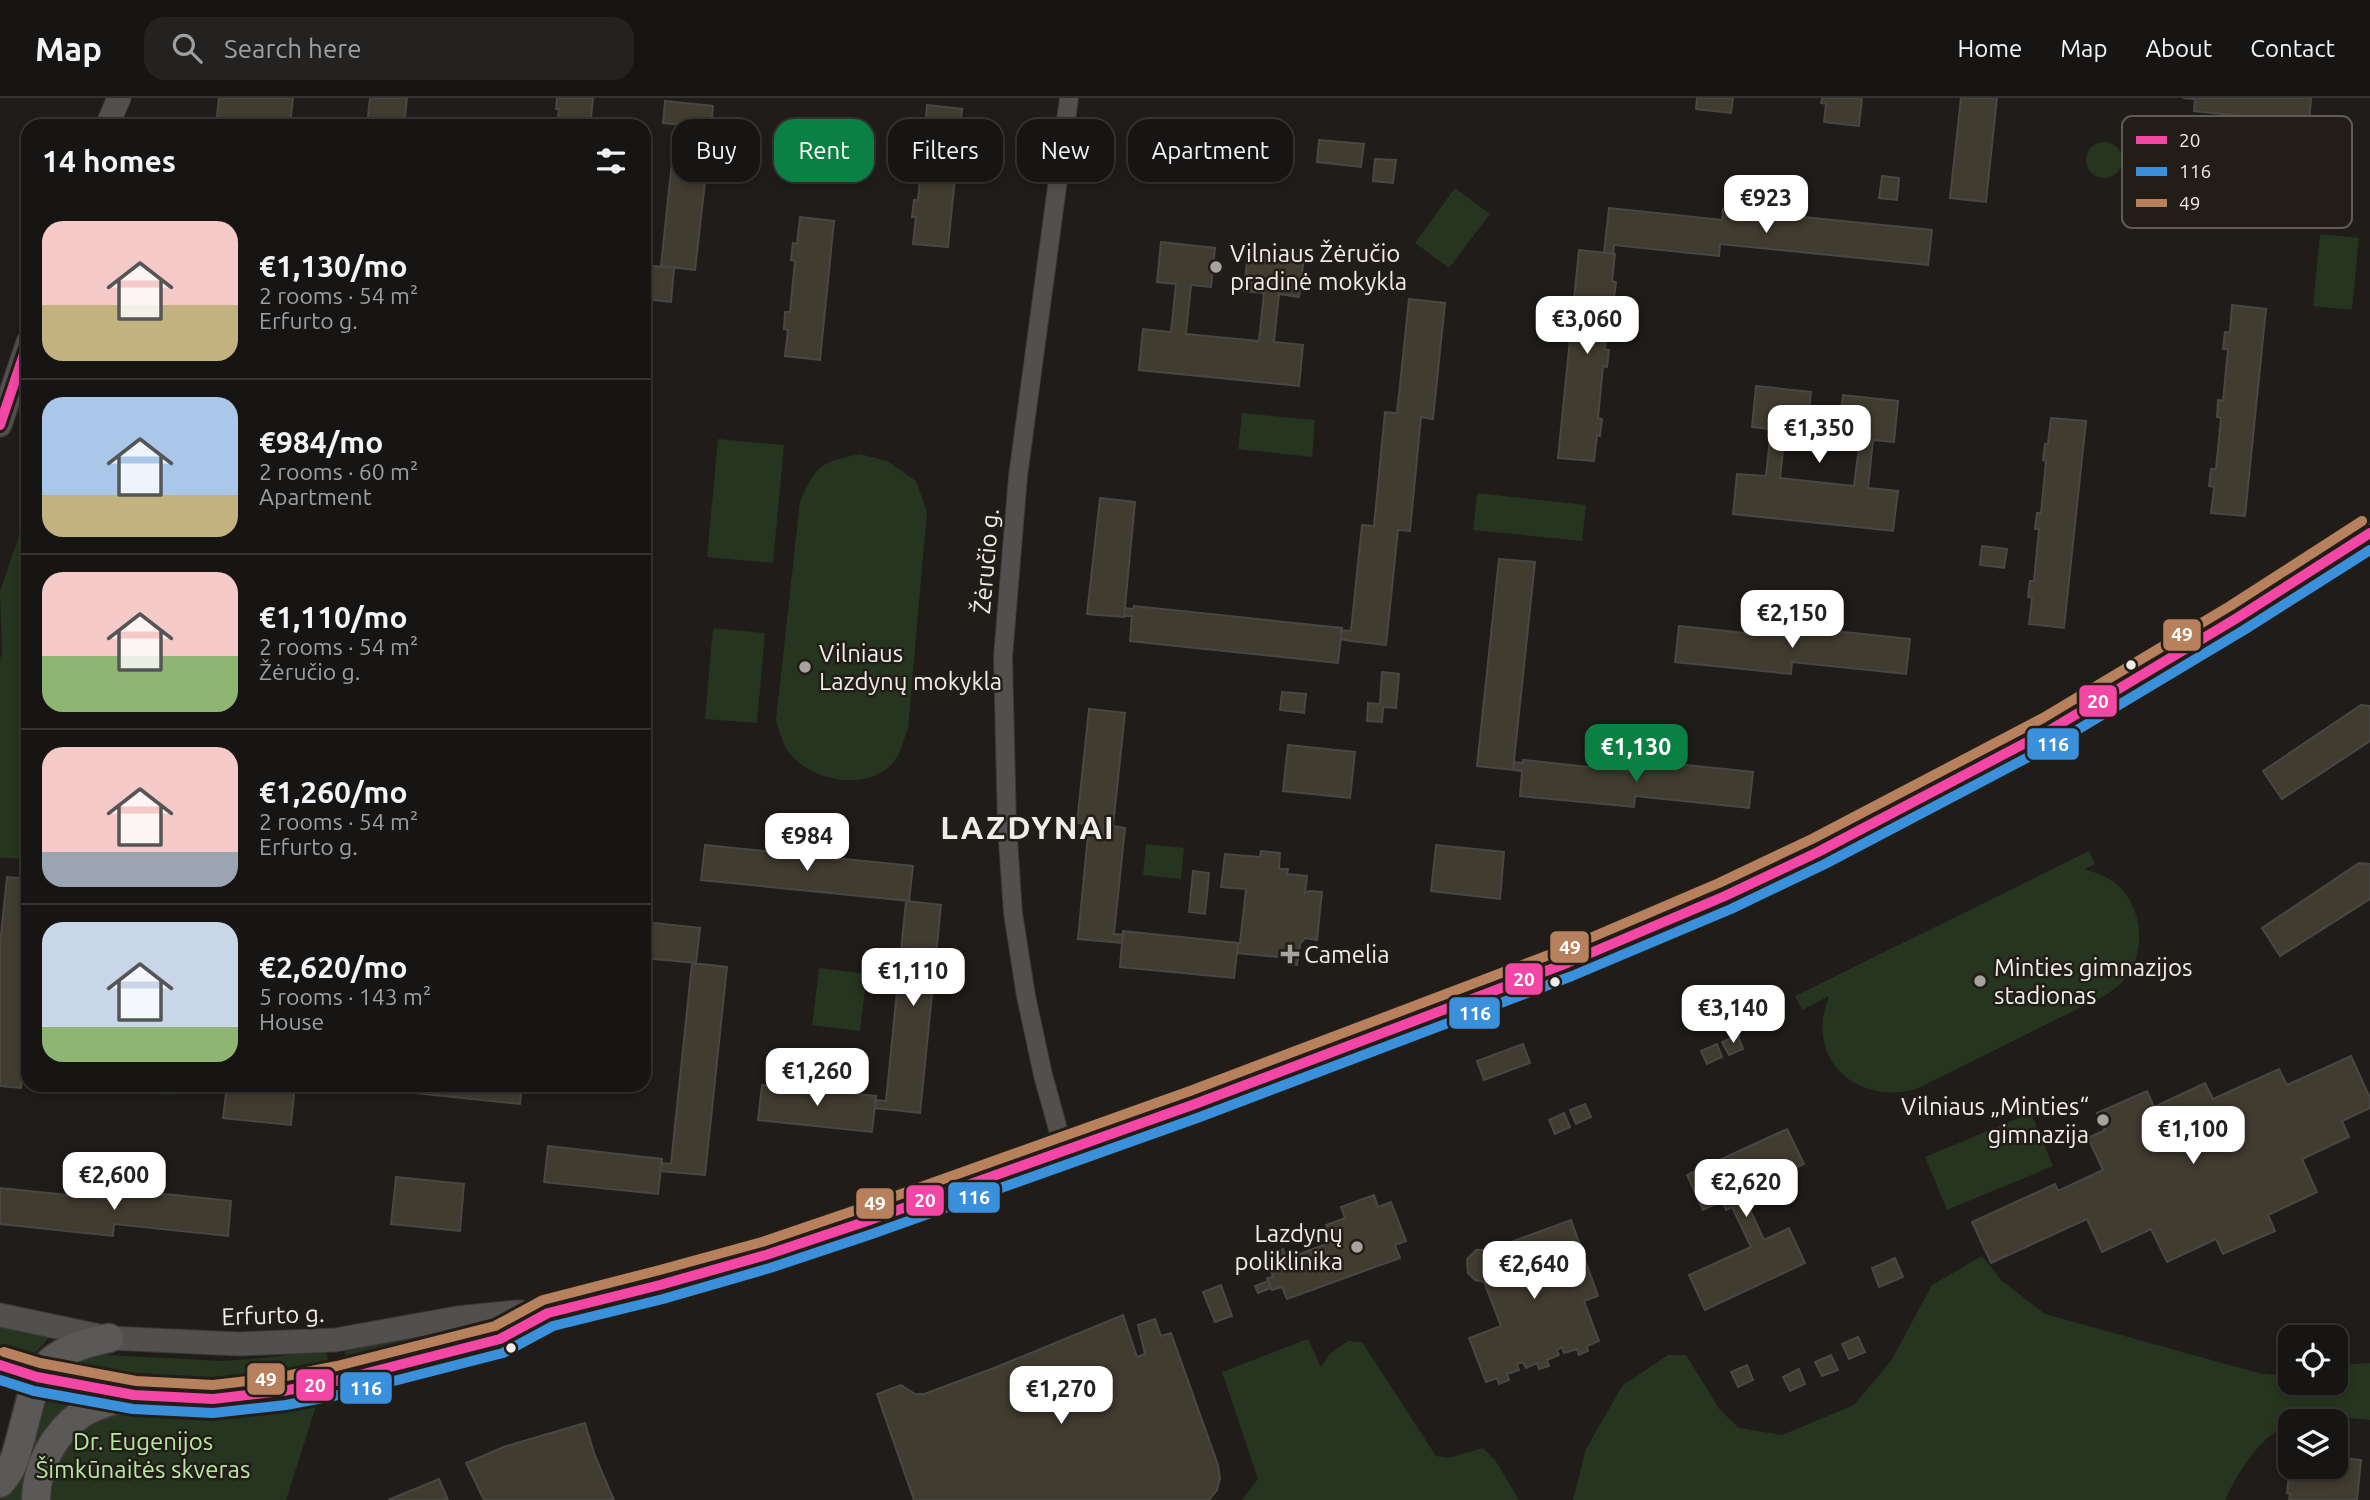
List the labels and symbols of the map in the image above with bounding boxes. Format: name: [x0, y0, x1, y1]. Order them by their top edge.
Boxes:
legend: [2122, 116, 2352, 228]
text: 20: [2179, 129, 2200, 151]
text: 116: [2179, 160, 2211, 182]
pin: €923: [1725, 176, 1807, 235]
text: 49: [2179, 192, 2200, 214]
place label: Vilniaus Žėručio pradinė mokykla: [1230, 239, 1407, 295]
marker: Vilniaus Žėručio pradinė mokykla: [1208, 259, 1224, 275]
pin: €3,060: [1530, 296, 1644, 356]
pin: €1,350: [1762, 406, 1876, 465]
street label: Žėručio g.: [967, 507, 1004, 615]
pin: €2,150: [1735, 590, 1849, 650]
line badge: 49: [2162, 618, 2202, 652]
text: 49: [2171, 623, 2193, 645]
place label: Vilniaus Lazdynų mokykla: [819, 640, 1002, 695]
unlabelled marker: [2124, 658, 2138, 672]
marker: Vilniaus Lazdynų mokykla: [797, 659, 813, 675]
line badge: 20: [2078, 684, 2118, 718]
text: 20: [2087, 690, 2109, 712]
pin: €1,130: [1579, 724, 1693, 784]
line badge: 116: [2026, 727, 2080, 761]
text: 116: [2037, 733, 2069, 755]
district label: LAZDYNAI: [940, 809, 1116, 845]
pin: €984: [766, 814, 848, 873]
line badge: 49: [1549, 930, 1590, 964]
text: 49: [1559, 936, 1581, 958]
place label: Camelia: [1304, 941, 1390, 968]
marker: Camelia: [1282, 946, 1298, 962]
pin: €1,110: [856, 948, 970, 1008]
place label: Minties gimnazijos stadionas: [1994, 954, 2192, 1009]
line badge: 20: [1504, 962, 1544, 996]
text: 20: [1513, 968, 1535, 990]
marker: Minties gimnazijos stadionas: [1972, 973, 1988, 989]
unlabelled marker: [1548, 975, 1562, 989]
pin: €3,140: [1676, 986, 1790, 1045]
line badge: 116: [1448, 996, 1501, 1030]
text: 116: [1459, 1002, 1491, 1024]
pin: €1,260: [760, 1048, 874, 1108]
place label: Vilniaus „Minties“ gimnazija: [1901, 1093, 2089, 1148]
pin: €1,100: [2136, 1107, 2250, 1166]
marker: Vilniaus „Minties“ gimnazija: [2095, 1112, 2111, 1128]
pin: €2,600: [57, 1152, 171, 1212]
pin: €2,620: [1689, 1160, 1803, 1219]
line badge: 116: [947, 1181, 1001, 1214]
line badge: 20: [905, 1184, 945, 1217]
text: 116: [958, 1186, 990, 1208]
line badge: 49: [855, 1187, 895, 1220]
text: 20: [914, 1189, 936, 1211]
text: 49: [864, 1192, 886, 1214]
place label: Lazdynų poliklinika: [1235, 1220, 1343, 1275]
marker: Lazdynų poliklinika: [1349, 1239, 1365, 1255]
pin: €2,640: [1477, 1242, 1591, 1301]
street label: Erfurto g.: [221, 1300, 325, 1330]
unlabelled marker: [504, 1341, 518, 1355]
line badge: 49: [246, 1362, 286, 1396]
pin: €1,270: [1004, 1366, 1118, 1426]
text: 49: [255, 1368, 277, 1390]
line badge: 20: [295, 1368, 335, 1402]
line badge: 116: [339, 1371, 393, 1405]
text: 20: [304, 1374, 326, 1396]
text: 116: [350, 1377, 382, 1399]
park label: Dr. Eugenijos Šimkūnaitės skveras: [36, 1428, 250, 1483]

